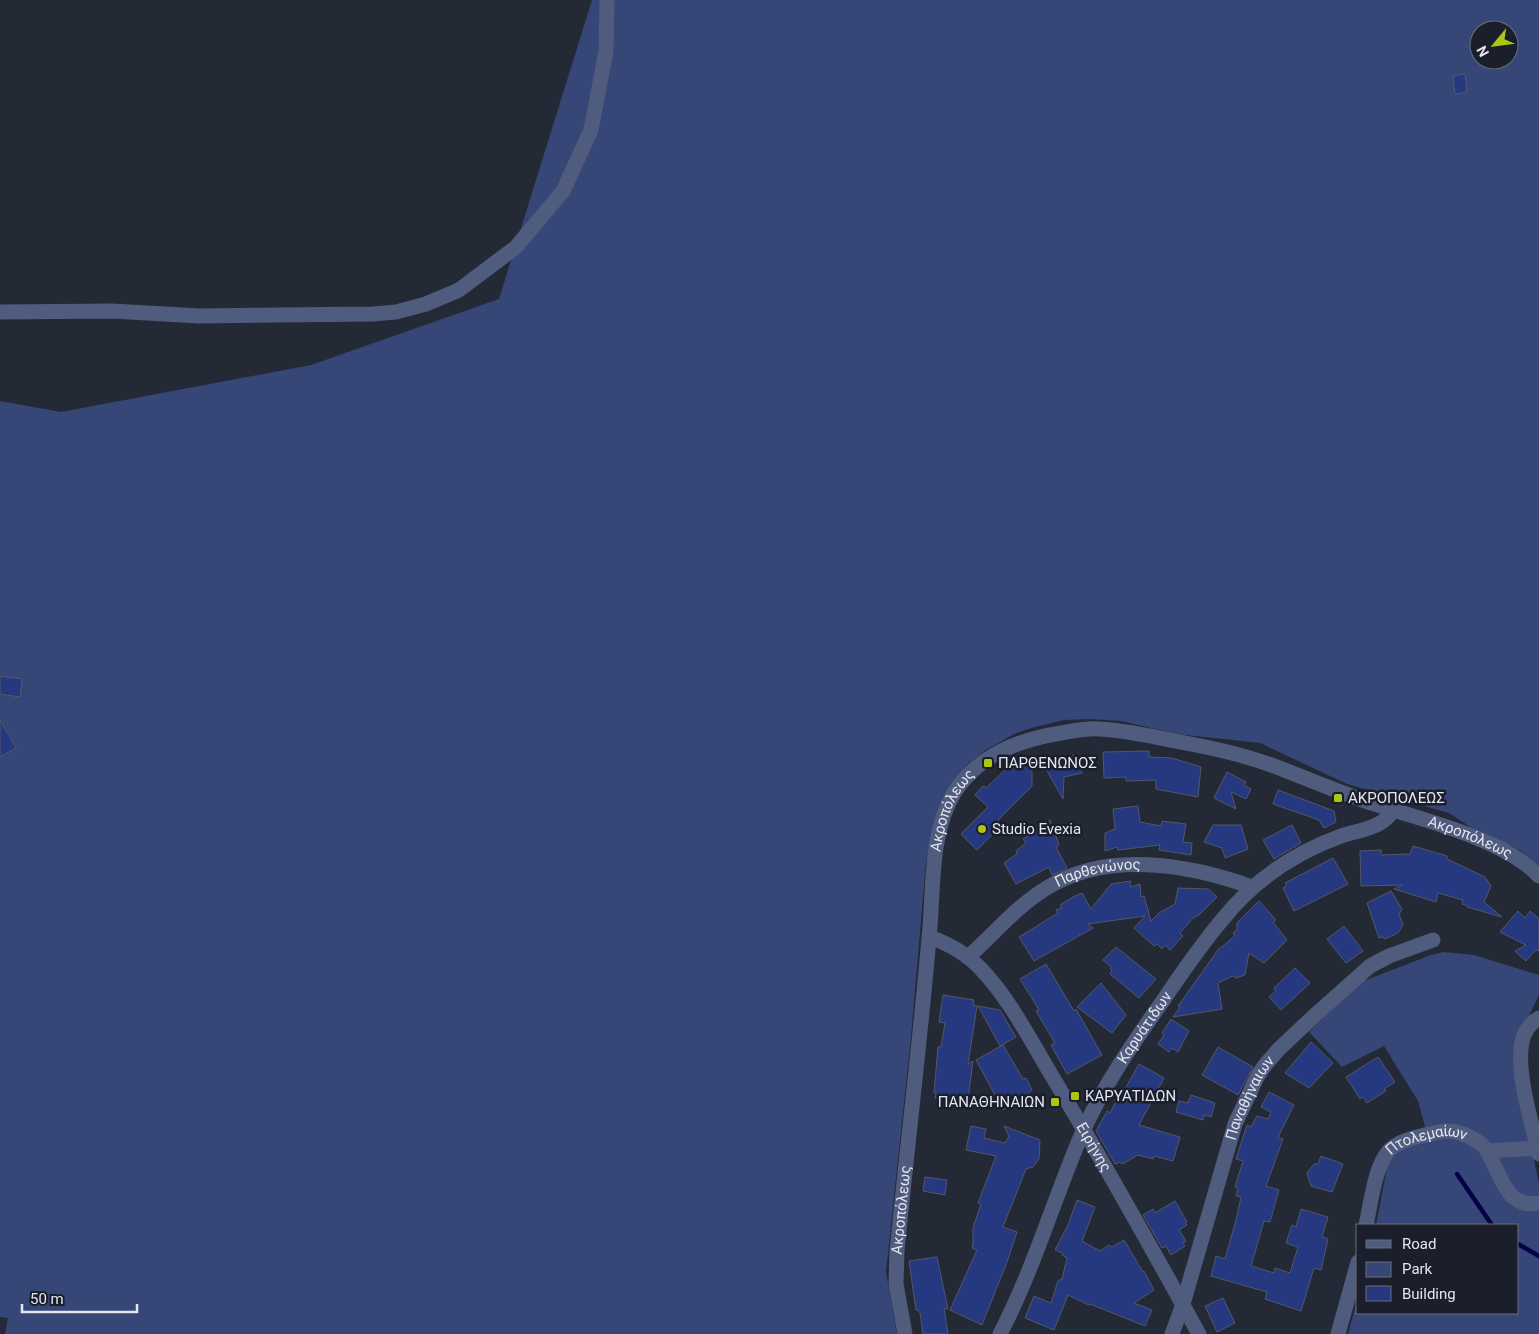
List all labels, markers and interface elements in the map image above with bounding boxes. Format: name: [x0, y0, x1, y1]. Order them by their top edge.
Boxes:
north arrow: [1469, 20, 1519, 70]
text: N: [1473, 43, 1492, 60]
place label: ΠΑΡΘΕΝΩΝΟΣ: [998, 754, 1097, 772]
marker: ΠΑΡΘΕΝΩΝΟΣ: [982, 757, 994, 769]
street label: Ακροπόλεως: [927, 765, 978, 853]
place label: ΑΚΡΟΠΟΛΕΩΣ: [1348, 789, 1445, 807]
marker: ΑΚΡΟΠΟΛΕΩΣ: [1332, 792, 1344, 804]
street label: Ακροπόλεως: [1426, 812, 1516, 863]
place label: Studio Evexia: [992, 820, 1081, 838]
marker: Studio Evexia: [976, 823, 988, 835]
street label: Παρθενώνος: [1052, 856, 1141, 891]
street label: Καρυάτιδων: [1114, 988, 1176, 1067]
street label: Παναθήναιων: [1222, 1052, 1278, 1142]
place label: ΚΑΡΥΑΤΙΔΩΝ: [1085, 1087, 1176, 1105]
marker: ΚΑΡΥΑΤΙΔΩΝ: [1069, 1090, 1081, 1102]
place label: ΠΑΝΑΘΗΝΑΙΩΝ: [938, 1093, 1045, 1111]
marker: ΠΑΝΑΘΗΝΑΙΩΝ: [1049, 1096, 1061, 1108]
street label: Ειρήνης: [1072, 1119, 1115, 1175]
street label: Πτολεμαίων: [1382, 1122, 1470, 1159]
street label: Ακροπόλεως: [888, 1165, 915, 1255]
legend: [1356, 1224, 1519, 1314]
text: Road: [1402, 1235, 1436, 1253]
text: Park: [1402, 1260, 1433, 1278]
scale bar: [22, 1282, 138, 1314]
text: Building: [1402, 1285, 1456, 1303]
text: 50 m: [30, 1290, 64, 1308]

